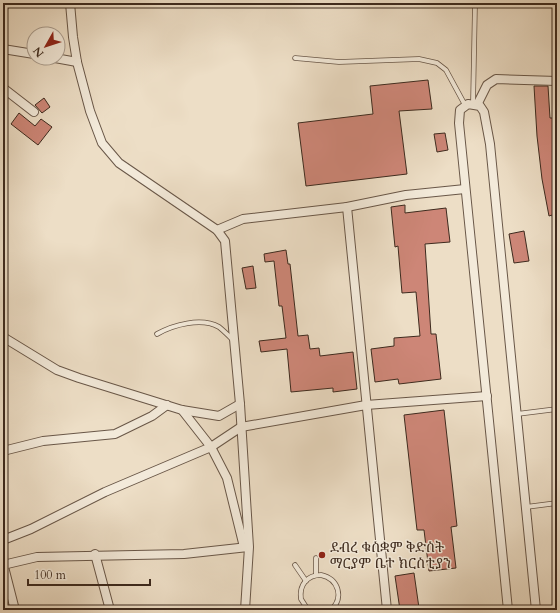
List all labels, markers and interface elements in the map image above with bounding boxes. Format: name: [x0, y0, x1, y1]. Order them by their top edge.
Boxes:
north arrow: [26, 26, 66, 66]
text: N: [29, 43, 47, 60]
place label: ደብረ ቁስቋም ቅድስት ማርያም ቤተ ክርስቲያን: [330, 538, 451, 573]
marker: ደብረ ቁስቋም ቅድስት ማርያም ቤተ ክርስቲያን: [317, 550, 327, 560]
scale bar: [28, 561, 150, 587]
text: 100 m: [34, 567, 67, 583]

